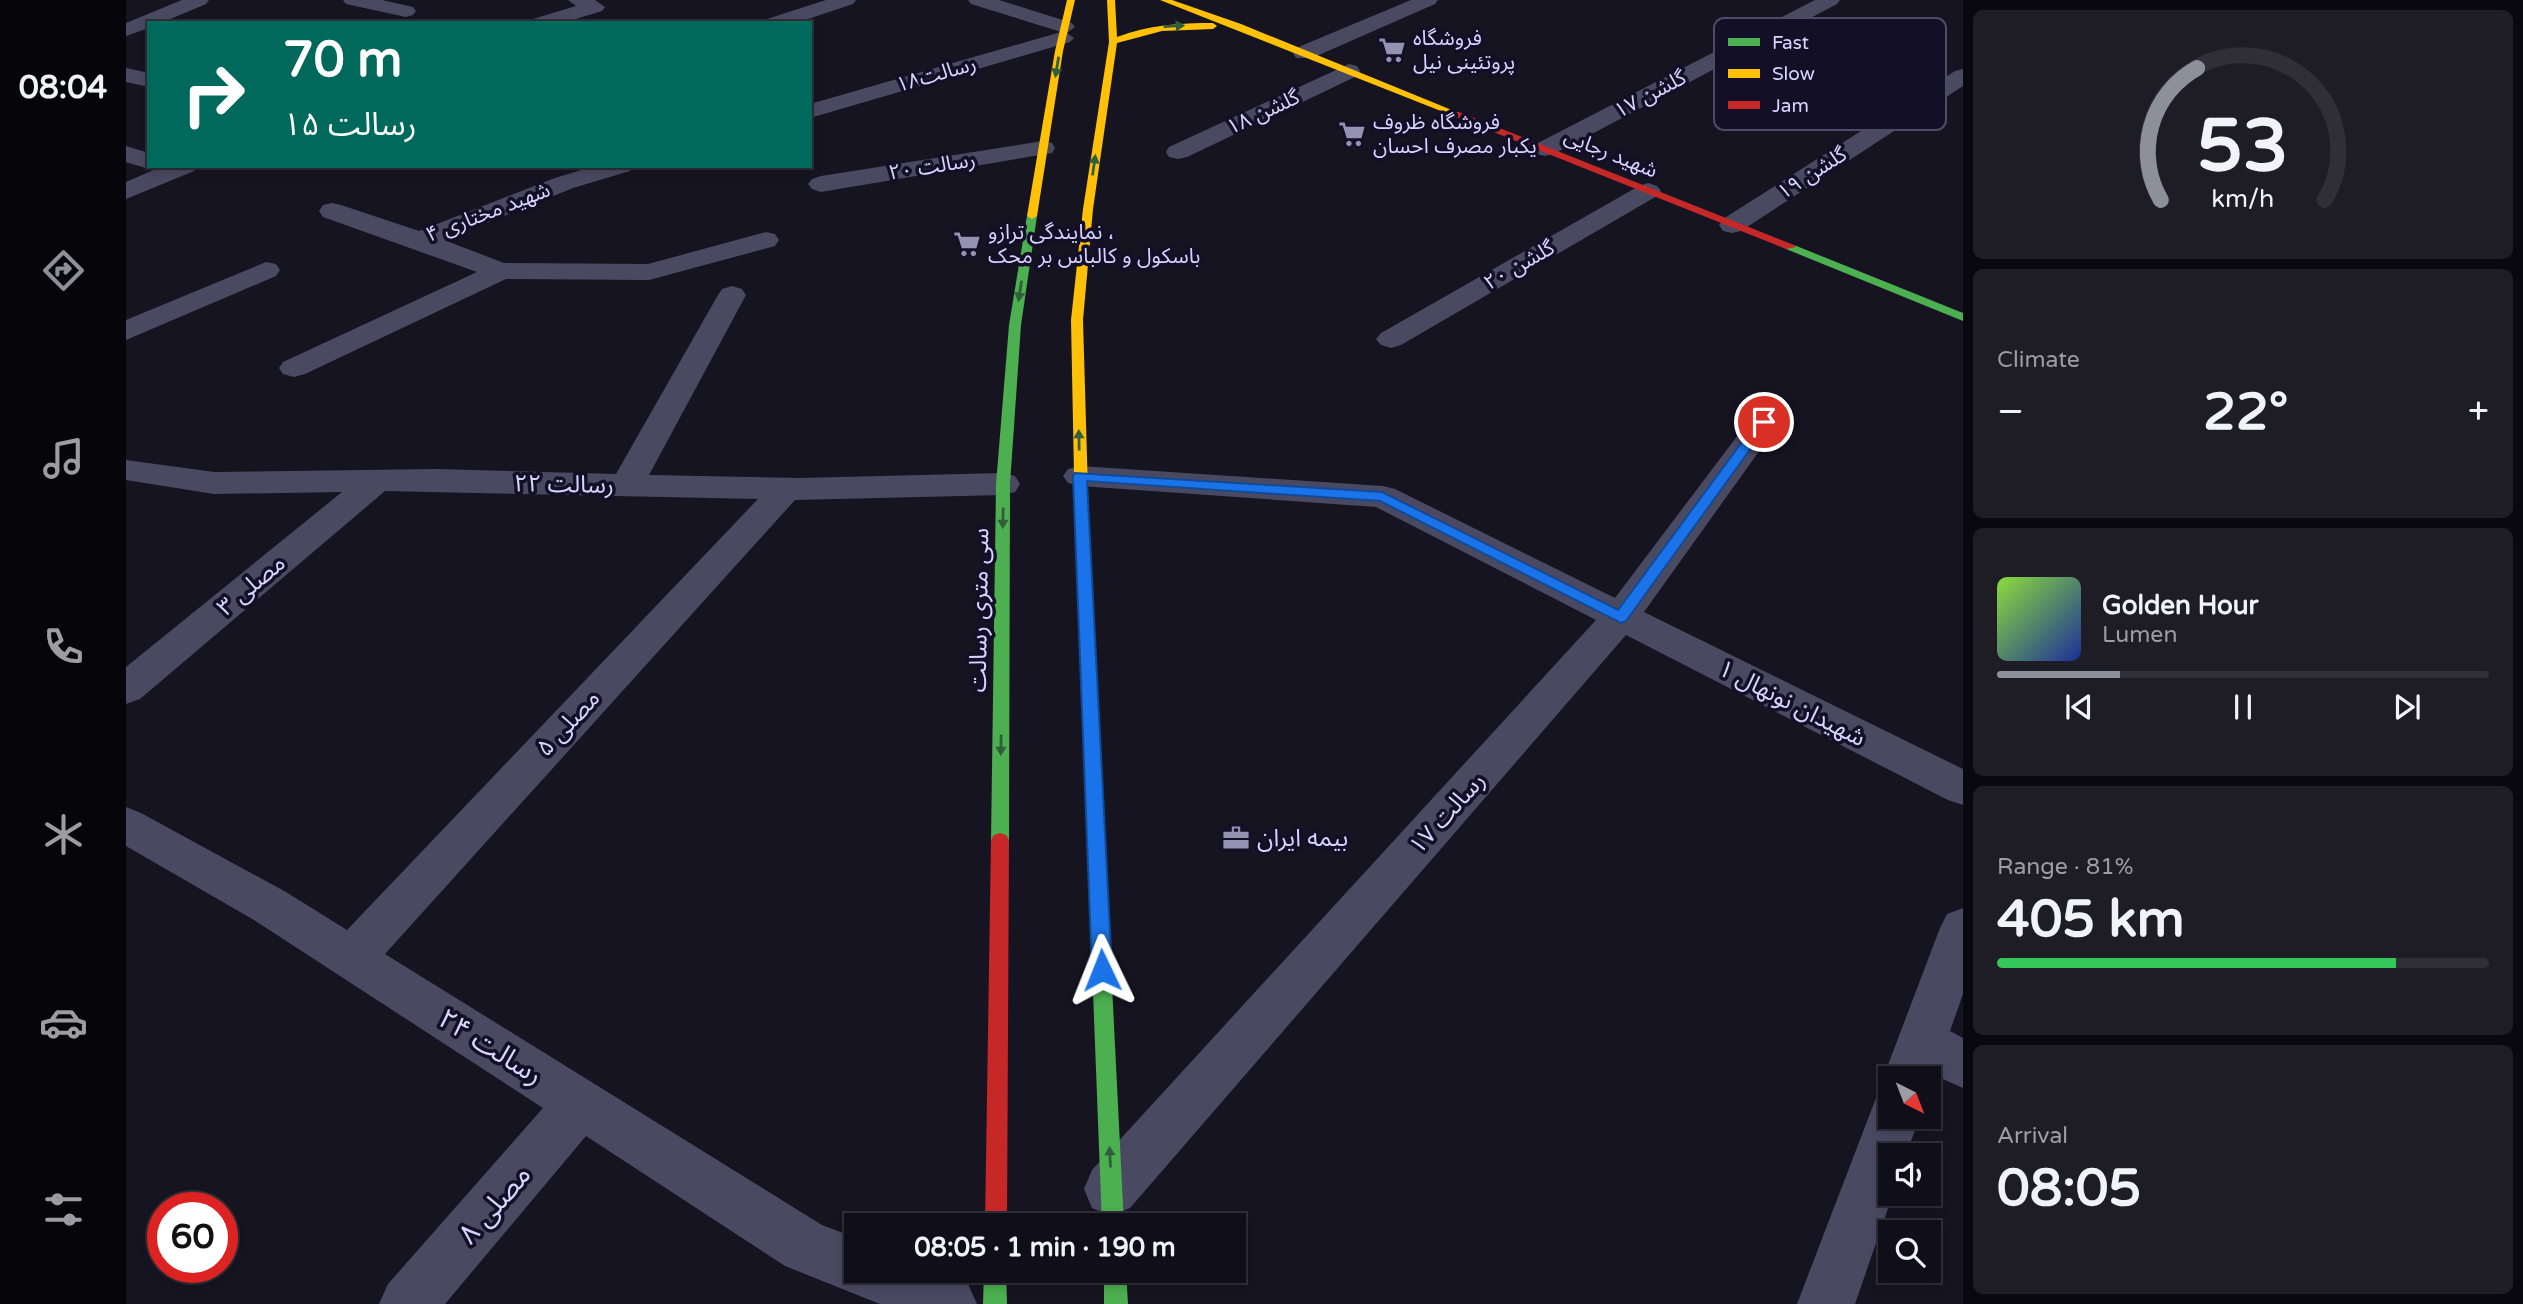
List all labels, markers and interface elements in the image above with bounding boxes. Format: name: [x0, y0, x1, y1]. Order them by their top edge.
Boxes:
legend: [1714, 18, 1946, 130]
one-way arrow: [1163, 20, 1185, 31]
place label: فروشگاه پروتئینی نیل: [1413, 26, 1515, 75]
text: 70 m: [283, 31, 402, 90]
text: Fast: [1772, 32, 1809, 54]
supermarket icon: فروشگاه پروتئینی نیل: [1377, 35, 1407, 65]
icon: right: [168, 49, 259, 140]
street label: رسالت۱۸: [893, 51, 979, 98]
one-way arrow: [1051, 56, 1062, 78]
text: Slow: [1772, 63, 1815, 85]
street label: گلشن ۱۷: [1610, 65, 1691, 124]
text: 08:04: [19, 69, 107, 107]
street label: ۱۸ گلشن: [1223, 85, 1304, 140]
text: Jam: [1772, 95, 1809, 117]
text: 53: [2197, 104, 2289, 192]
text: ۱۵ رسالت: [283, 106, 416, 144]
place label: فروشگاه ظروف یکبار مصرف احسان: [1373, 110, 1537, 159]
supermarket icon: فروشگاه ظروف یکبار مصرف احسان: [1337, 119, 1367, 149]
street label: شهید رجایی: [1560, 123, 1661, 184]
street label: ۱۹ گلشن: [1773, 142, 1852, 205]
street label: ۲۰ رسالت: [887, 147, 977, 186]
one-way arrow: [1089, 153, 1100, 175]
street label: ۴ شهید مختاری: [423, 177, 554, 248]
text: km/h: [2212, 184, 2274, 214]
place label: نمایندگی ترازو ، باسکول و کالباس بر محک: [988, 220, 1200, 269]
supermarket icon: نمایندگی ترازو ، باسکول و کالباس بر محک: [952, 229, 982, 259]
street label: ۲۰ گلشن: [1479, 235, 1559, 296]
icon: directions: [39, 246, 88, 295]
one-way arrow: [1014, 280, 1025, 302]
text: Climate: [1997, 346, 2080, 374]
text: 22°: [2203, 381, 2288, 444]
text: −: [1997, 389, 2024, 435]
text: +: [2468, 389, 2489, 435]
pin: [1734, 392, 1794, 452]
icon: arrive: [1745, 403, 1783, 441]
one-way arrow: [1074, 429, 1085, 451]
icon: music: [39, 434, 88, 483]
street label: ۲۲ رسالت: [514, 469, 614, 500]
one-way arrow: [997, 507, 1009, 529]
street label: سی متری رسالت: [964, 527, 995, 693]
street label: ۳ مصلی: [211, 548, 291, 622]
text: Golden Hour: [2102, 590, 2259, 621]
text: Lumen: [2102, 621, 2177, 649]
icon: phone: [39, 622, 88, 671]
street label: ۱ شهیدان نونهال: [1713, 654, 1870, 753]
street label: ۵ مصلی: [530, 684, 606, 763]
icon: previous: [2060, 688, 2098, 726]
icon: pause: [2224, 688, 2262, 726]
icon: next: [2388, 688, 2426, 726]
one-way arrow: [995, 735, 1007, 757]
street label: ۱۷ رسالت: [1403, 766, 1492, 860]
icon: climate: [39, 810, 88, 859]
office icon: بیمه ایران: [1221, 823, 1251, 853]
place label: بیمه ایران: [1257, 824, 1348, 853]
text: Range · 81%: [1997, 853, 2133, 881]
text: 405 km: [1997, 888, 2185, 951]
position arrow: [1065, 933, 1139, 1007]
icon: car: [39, 998, 88, 1047]
street label: ۲۴ رسالت: [432, 1002, 549, 1092]
north arrow: [1878, 1066, 1941, 1129]
map controls: [1878, 1066, 1941, 1283]
text: Arrival: [1997, 1122, 2068, 1150]
button: sound: [1878, 1143, 1941, 1206]
one-way arrow: [1105, 1146, 1116, 1168]
text: 08:05: [1997, 1157, 2141, 1220]
street label: ۸ مصلی: [451, 1158, 538, 1251]
icon: filters: [39, 1185, 88, 1234]
speed limit sign: 60: [147, 1192, 238, 1283]
button: search: [1878, 1220, 1941, 1283]
text: 08:05 · 1 min · 190 m: [914, 1232, 1176, 1263]

